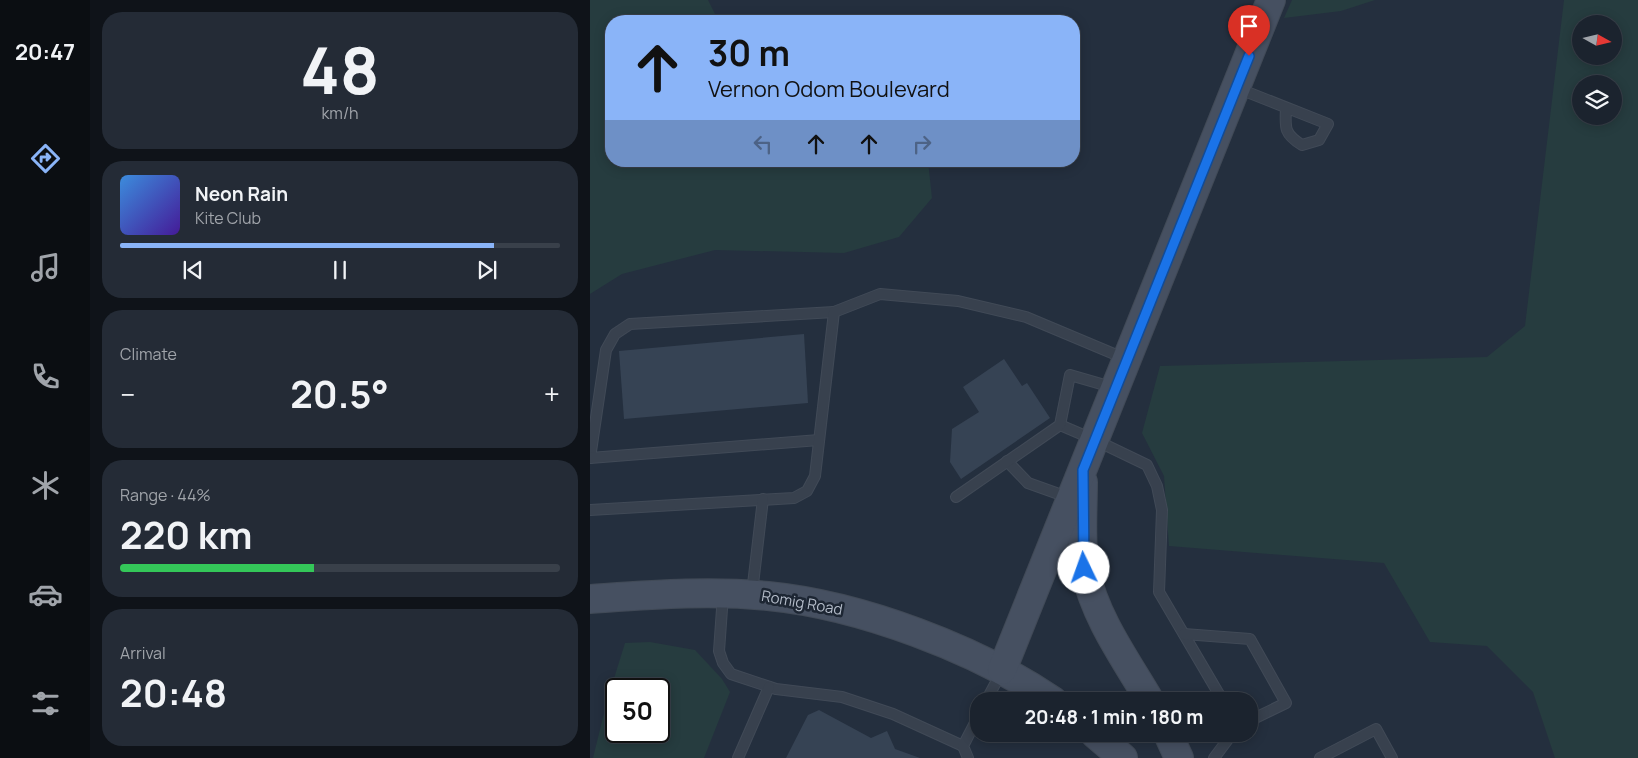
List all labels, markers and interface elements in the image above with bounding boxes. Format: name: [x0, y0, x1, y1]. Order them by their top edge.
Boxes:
pin: [1228, 5, 1270, 56]
icon: arrive: [1235, 12, 1263, 40]
north arrow: [1572, 15, 1622, 65]
map controls: [1572, 15, 1622, 125]
text: 48: [300, 25, 380, 114]
text: 30 m: [708, 29, 790, 77]
icon: ahead: [625, 35, 690, 100]
text: 20:47: [15, 37, 75, 67]
text: Vernon Odom Boulevard: [708, 74, 950, 104]
button: layers: [1572, 75, 1622, 125]
text: km/h: [321, 102, 359, 124]
icon: left: [749, 130, 777, 158]
icon: ahead: [802, 130, 830, 158]
icon: ahead: [855, 130, 883, 158]
icon: right: [908, 130, 936, 158]
icon: directions: [28, 141, 63, 176]
text: Neon Rain: [195, 181, 288, 207]
text: Kite Club: [195, 207, 261, 229]
icon: music: [28, 250, 63, 285]
icon: previous: [179, 256, 207, 284]
icon: pause: [326, 256, 354, 284]
icon: next: [473, 256, 501, 284]
text: Climate: [120, 343, 177, 365]
icon: phone: [28, 359, 63, 394]
text: 20.5°: [290, 367, 389, 419]
text: −: [120, 375, 135, 413]
text: +: [544, 375, 560, 413]
icon: climate: [28, 468, 63, 503]
text: Range · 44%: [120, 484, 211, 506]
text: 220 km: [120, 508, 252, 560]
position arrow: [1057, 541, 1109, 593]
icon: car: [28, 577, 63, 612]
street label: Romig Road: [760, 585, 844, 620]
text: Arrival: [120, 642, 166, 664]
text: 20:48: [120, 666, 227, 718]
speed limit sign: 50: [605, 678, 670, 743]
icon: filters: [28, 686, 63, 721]
text: 20:48 · 1 min · 180 m: [1025, 704, 1203, 730]

